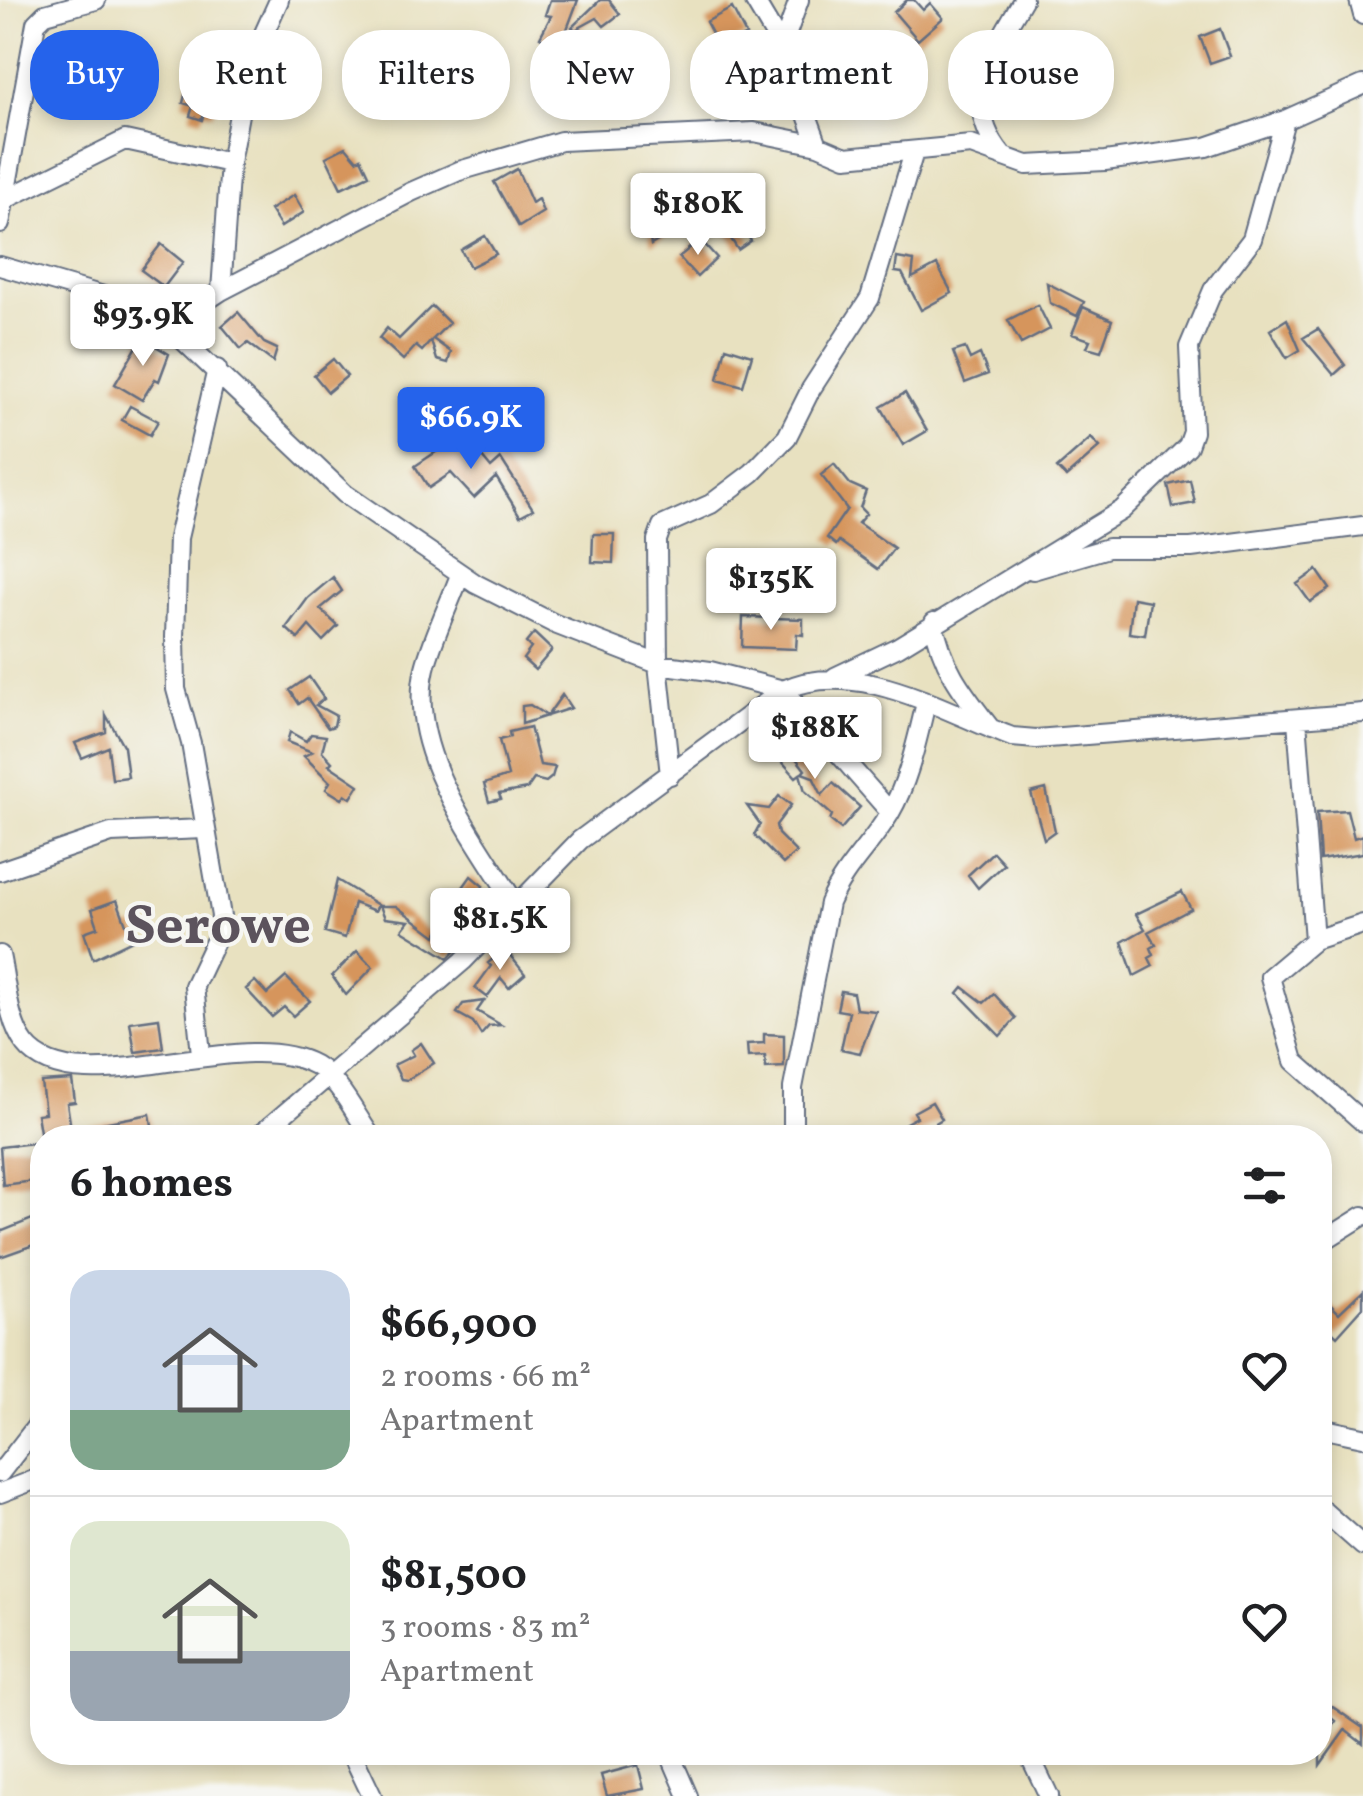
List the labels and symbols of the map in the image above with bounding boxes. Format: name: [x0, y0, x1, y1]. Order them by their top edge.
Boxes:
pin: $180K: [628, 173, 768, 258]
pin: $93.9K: [62, 284, 224, 369]
pin: $66.9K: [390, 387, 552, 472]
pin: $135K: [701, 548, 841, 633]
pin: $188K: [745, 697, 885, 782]
pin: $81.5K: [419, 888, 581, 973]
district label: Serowe: [125, 891, 311, 967]

